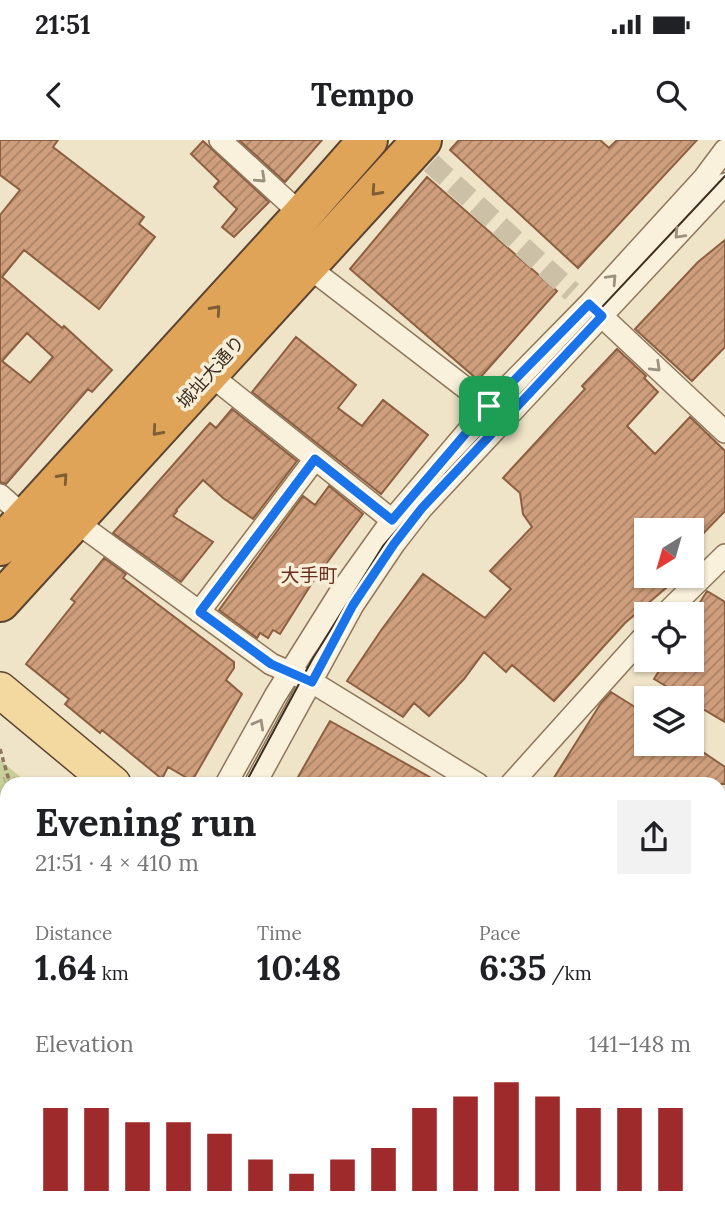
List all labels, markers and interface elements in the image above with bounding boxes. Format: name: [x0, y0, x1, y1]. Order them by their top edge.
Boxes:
text: 21:51: [35, 8, 91, 41]
text: Tempo: [311, 74, 414, 115]
icon: back: [35, 76, 73, 114]
icon: search: [652, 76, 690, 114]
one-way arrow: [253, 169, 266, 182]
one-way arrow: [372, 182, 384, 195]
one-way arrow: [674, 226, 687, 239]
one-way arrow: [603, 274, 616, 287]
one-way arrow: [208, 305, 220, 318]
street label: 城址大通り: [172, 331, 249, 413]
one-way arrow: [648, 359, 661, 372]
pin: [459, 376, 519, 436]
icon: arrive: [470, 387, 508, 425]
one-way arrow: [153, 423, 165, 436]
one-way arrow: [54, 473, 67, 486]
north arrow: [634, 518, 704, 588]
map controls: [634, 518, 704, 756]
district label: 大手町: [280, 563, 338, 587]
button: locate: [634, 602, 704, 672]
button: layers: [634, 686, 704, 756]
one-way arrow: [251, 719, 264, 732]
text: Evening run: [35, 798, 257, 846]
button: share: [617, 800, 691, 874]
text: 21:51 · 4 × 410 m: [35, 848, 199, 877]
text: Distance: [35, 921, 112, 945]
text: Time: [257, 921, 302, 945]
text: Pace: [479, 921, 521, 945]
text: 1.64: [35, 945, 97, 990]
text: 10:48: [257, 945, 341, 990]
text: 6:35: [479, 945, 546, 990]
text: km: [97, 961, 129, 985]
text: /km: [546, 961, 592, 985]
text: Elevation: [35, 1029, 134, 1058]
text: 141–148 m: [589, 1029, 691, 1058]

